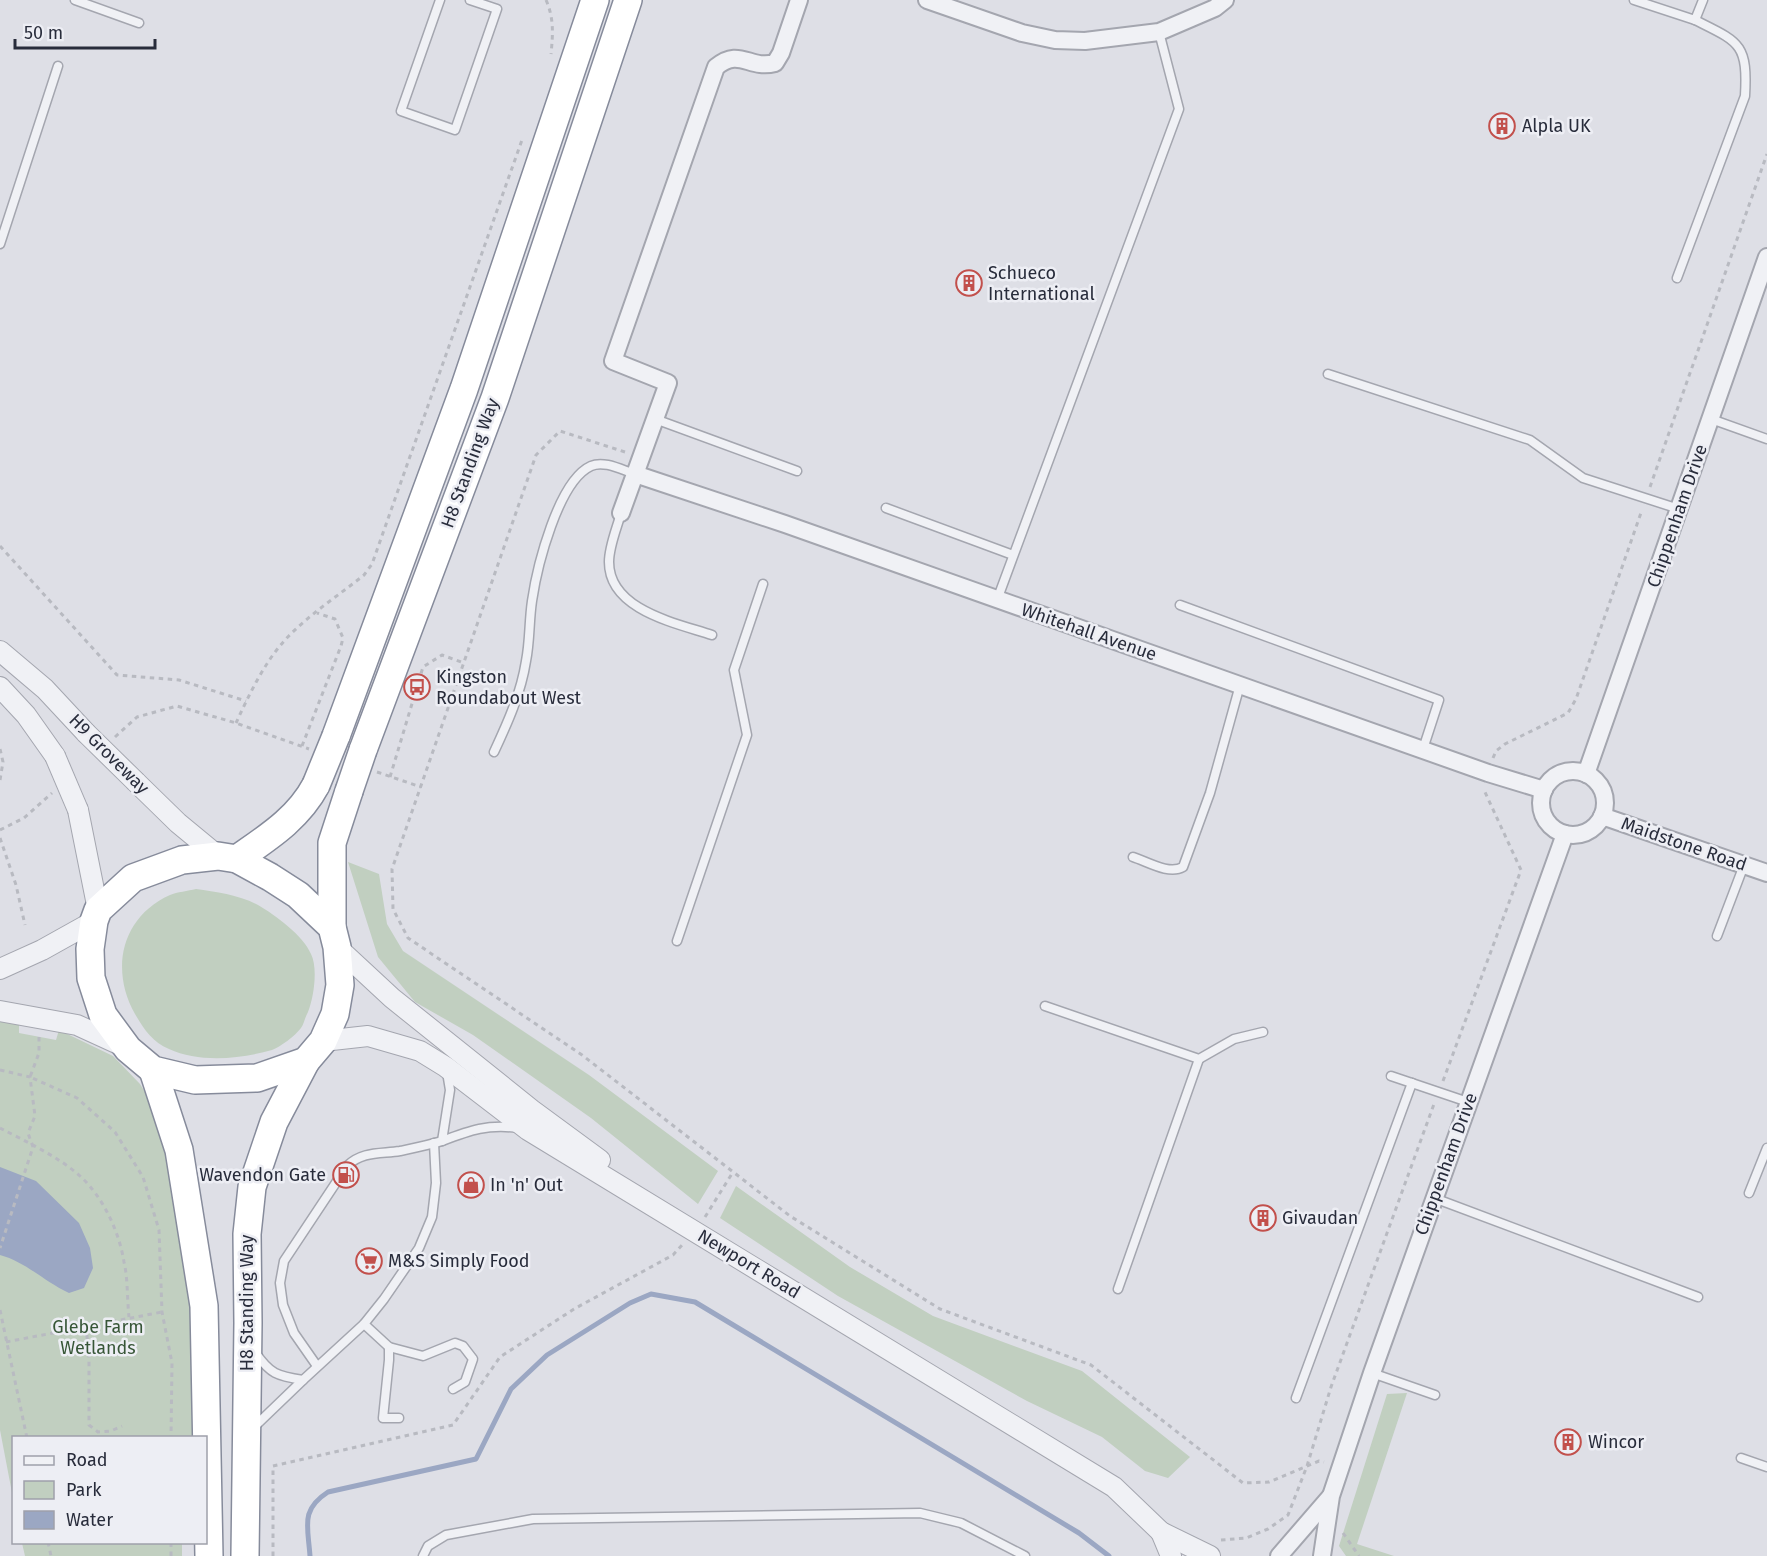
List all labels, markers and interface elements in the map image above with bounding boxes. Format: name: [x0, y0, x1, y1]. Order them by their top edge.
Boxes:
scale bar: [15, 12, 154, 50]
text: 50 m: [24, 22, 63, 44]
building icon: Alpla UK: [1487, 111, 1517, 141]
place label: Alpla UK: [1522, 115, 1591, 137]
place label: Schueco International: [988, 262, 1095, 305]
building icon: Schueco International: [954, 268, 984, 298]
street label: H8 Standing Way: [436, 395, 504, 531]
street label: Chippenham Drive: [1642, 441, 1712, 591]
street label: Whitehall Avenue: [1018, 599, 1160, 665]
place label: Kingston Roundabout West: [436, 666, 582, 709]
bus stop icon: Kingston Roundabout West: [402, 672, 432, 702]
street label: H9 Groveway: [64, 709, 154, 799]
street label: Maidstone Road: [1618, 812, 1750, 876]
street label: Chippenham Drive: [1410, 1090, 1482, 1238]
fuel station icon: Wavendon Gate: [331, 1160, 361, 1190]
place label: Wavendon Gate: [199, 1164, 326, 1186]
shop icon: In 'n' Out: [456, 1170, 486, 1200]
place label: In 'n' Out: [490, 1174, 564, 1196]
building icon: Givaudan: [1248, 1203, 1278, 1233]
place label: Givaudan: [1282, 1207, 1358, 1229]
street label: Newport Road: [694, 1225, 804, 1303]
street label: H8 Standing Way: [236, 1235, 258, 1371]
supermarket icon: M&S Simply Food: [354, 1246, 384, 1276]
place label: M&S Simply Food: [388, 1250, 529, 1272]
park label: Glebe Farm Wetlands: [52, 1316, 144, 1359]
building icon: Wincor: [1553, 1427, 1583, 1457]
place label: Wincor: [1588, 1431, 1644, 1453]
legend: [12, 1436, 207, 1544]
text: Road: [66, 1449, 108, 1471]
text: Park: [66, 1479, 102, 1501]
text: Water: [66, 1509, 113, 1531]

